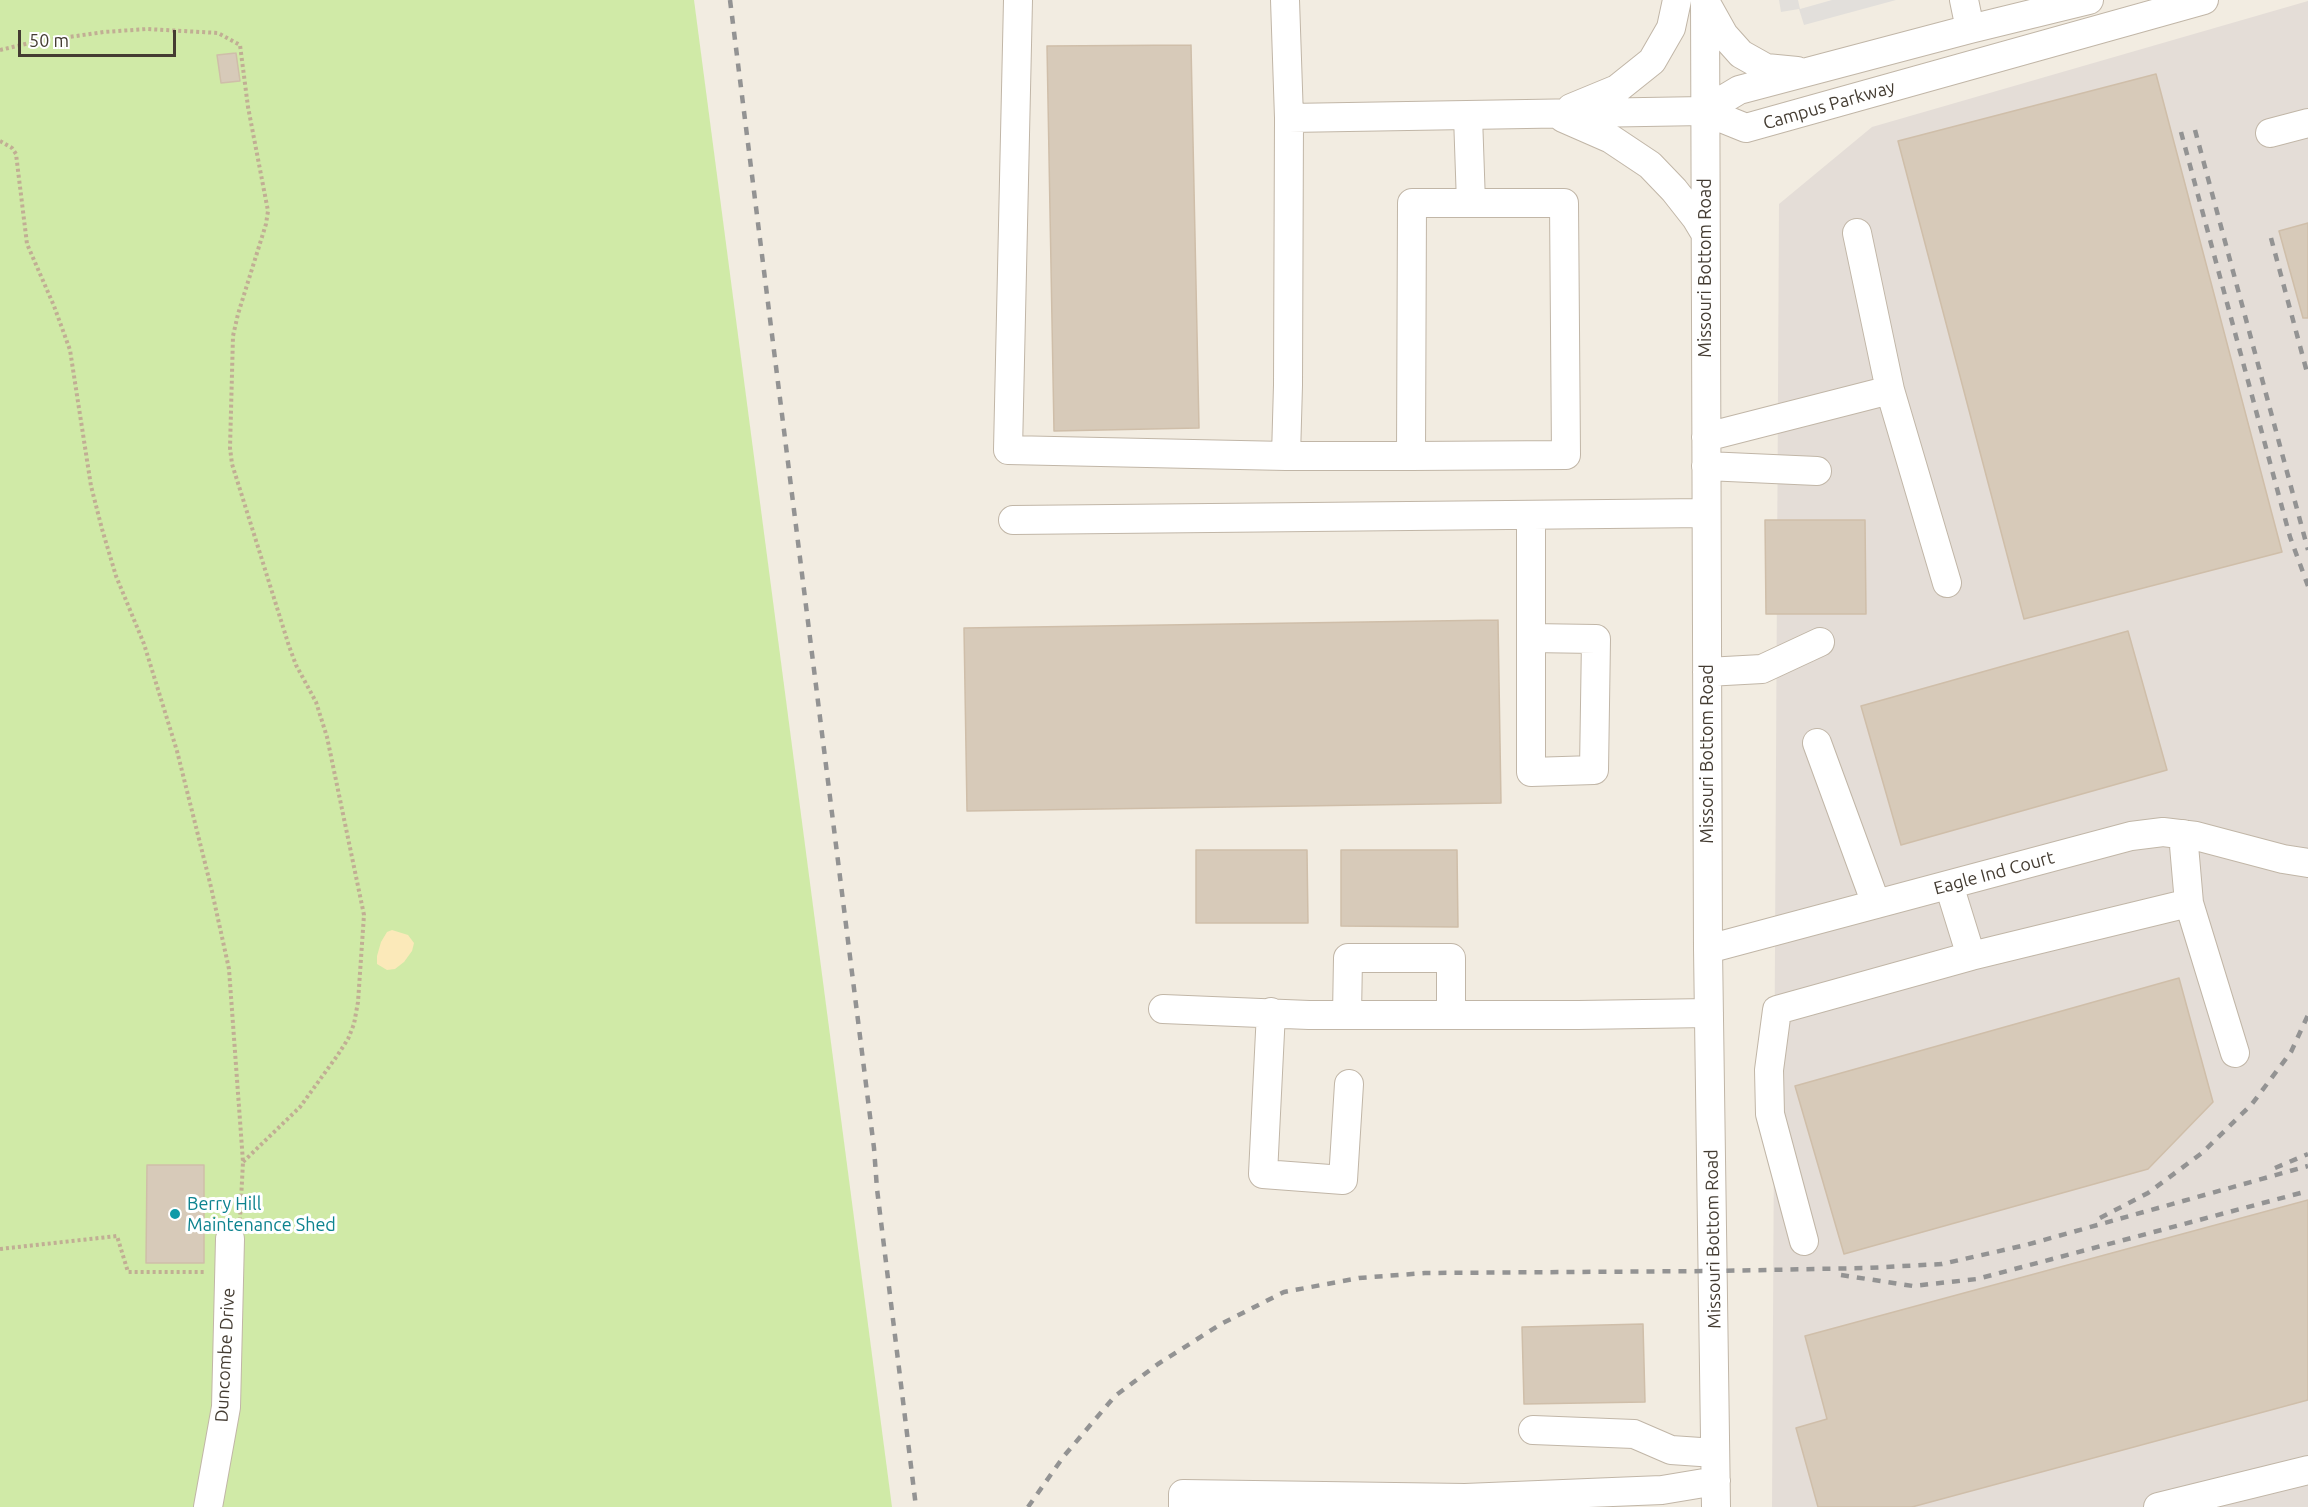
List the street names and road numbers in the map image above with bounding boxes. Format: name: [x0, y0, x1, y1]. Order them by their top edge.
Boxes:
street label: Campus Parkway: [1761, 76, 1897, 134]
street label: Missouri Bottom Road: [1694, 178, 1716, 358]
street label: Missouri Bottom Road: [1696, 664, 1718, 844]
street label: Eagle Ind Court: [1931, 847, 2057, 899]
street label: Missouri Bottom Road: [1701, 1149, 1725, 1329]
street label: Duncombe Drive: [211, 1287, 239, 1423]

